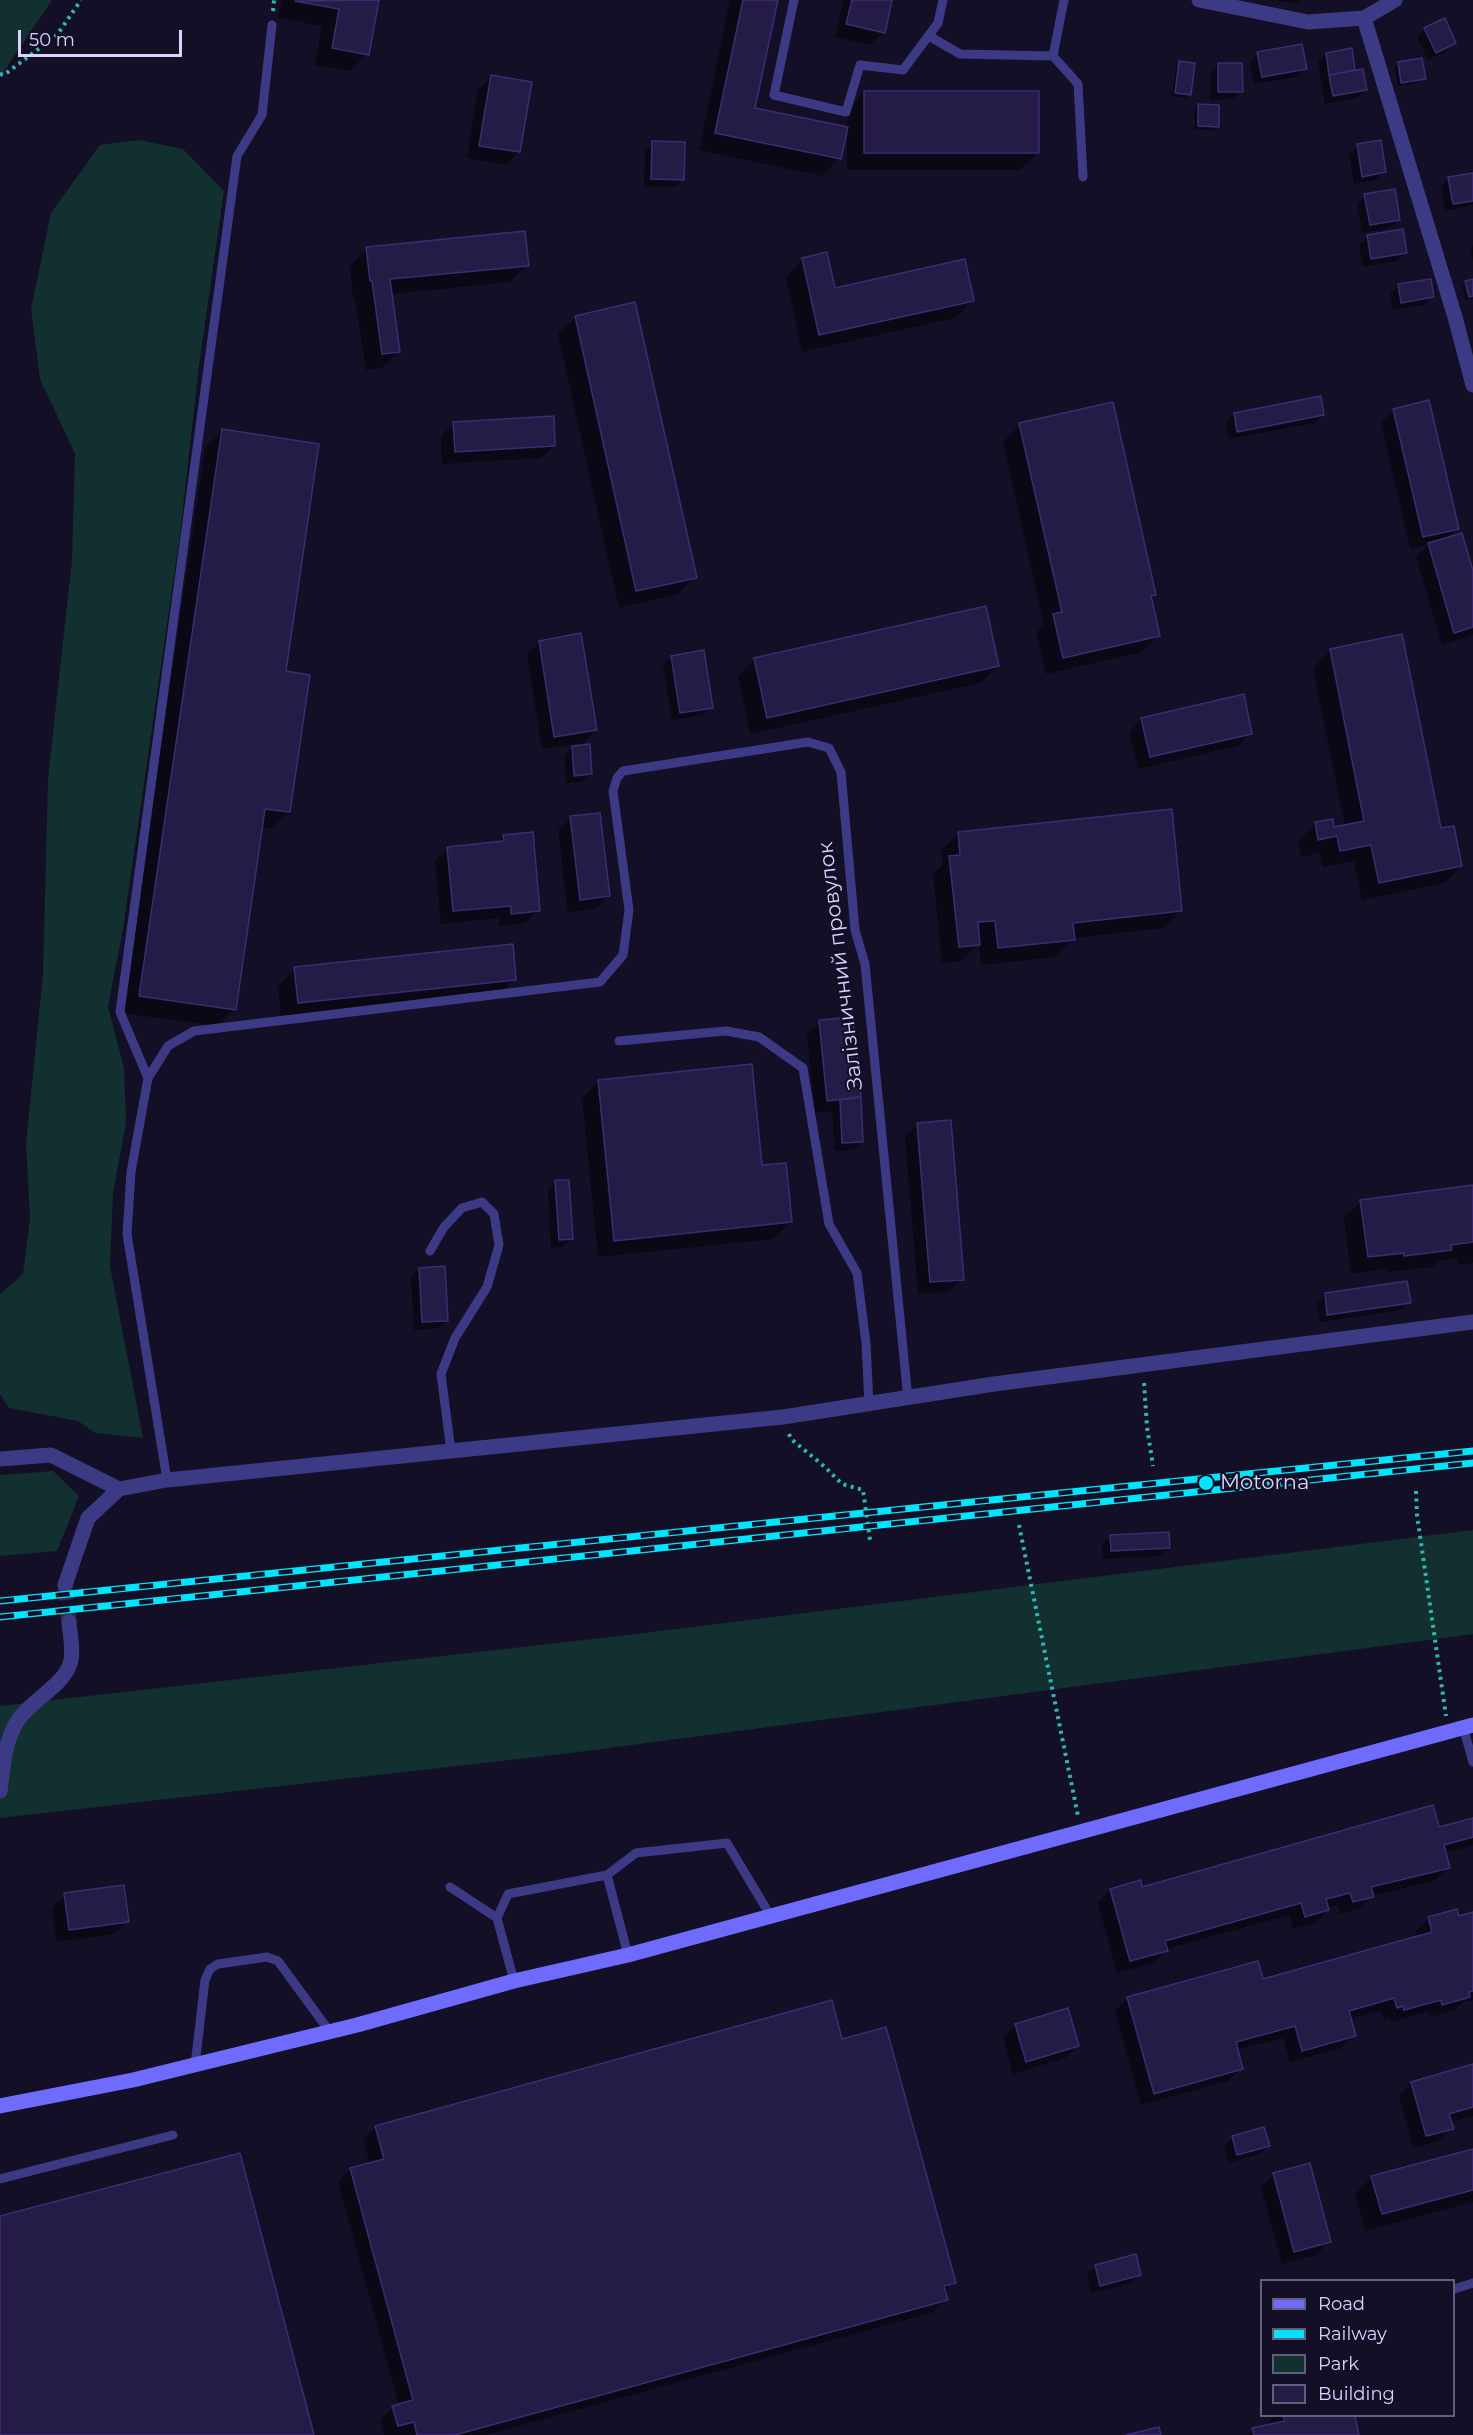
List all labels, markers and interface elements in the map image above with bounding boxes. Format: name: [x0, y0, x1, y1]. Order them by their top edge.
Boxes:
scale bar: [21, 18, 184, 56]
text: 50 m: [29, 29, 75, 51]
street label: Залізничний провулок: [813, 840, 869, 1092]
place label: Motorna: [1220, 1470, 1309, 1496]
marker: Motorna: [1197, 1474, 1215, 1492]
legend: [1260, 2279, 1455, 2417]
text: Road: [1318, 2293, 1365, 2315]
text: Railway: [1318, 2323, 1387, 2345]
text: Park: [1318, 2353, 1359, 2375]
text: Building: [1318, 2383, 1395, 2405]

